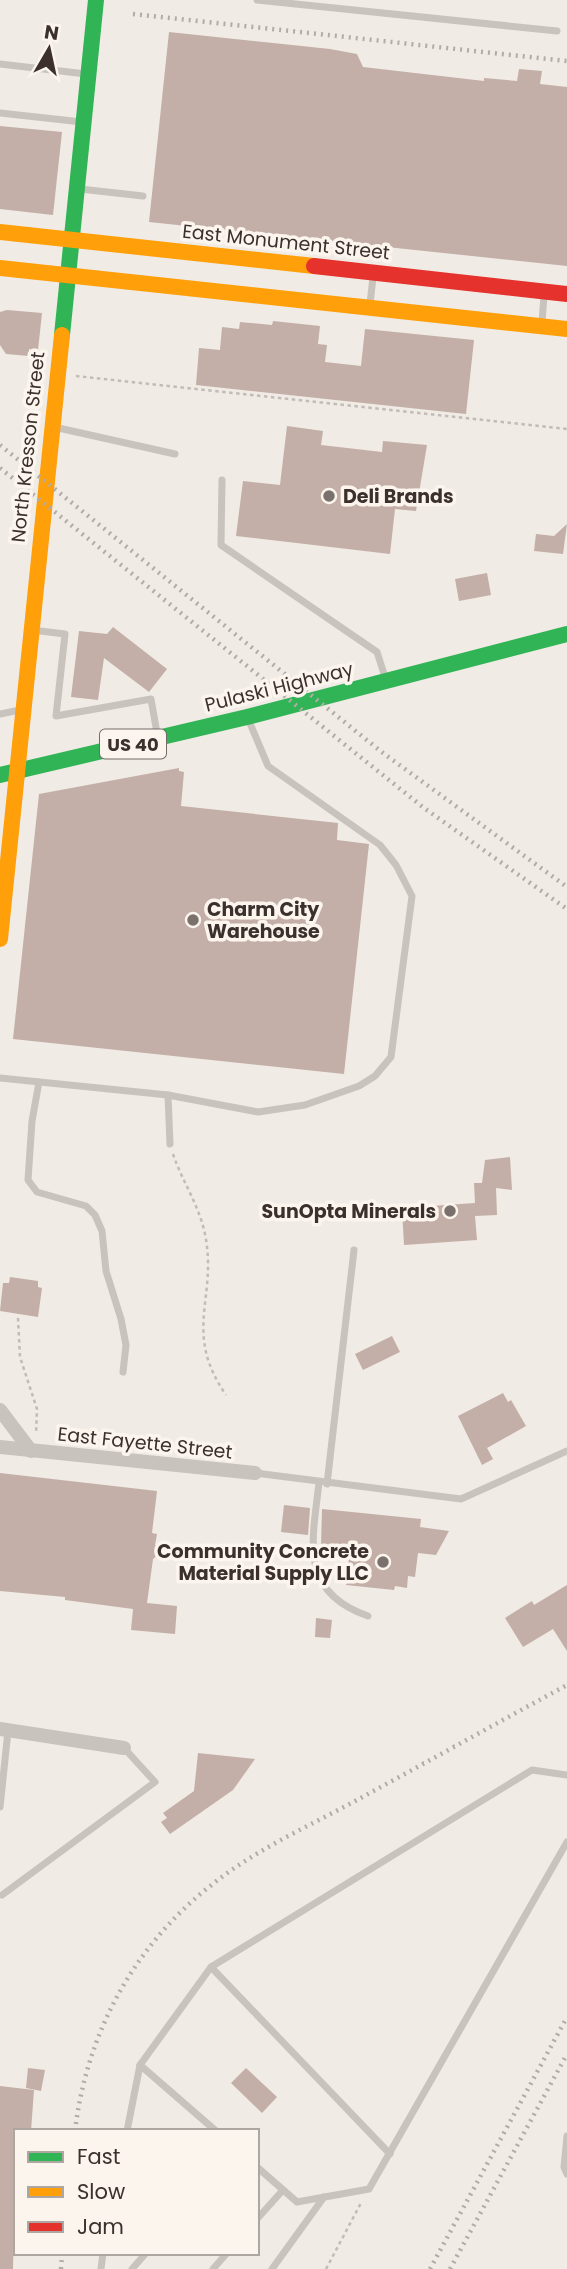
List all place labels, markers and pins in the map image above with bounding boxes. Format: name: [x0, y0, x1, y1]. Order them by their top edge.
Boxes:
place label: Deli Brands: [343, 483, 454, 510]
marker: Deli Brands: [321, 488, 337, 504]
place label: Charm City Warehouse: [207, 896, 320, 945]
marker: Charm City Warehouse: [185, 912, 201, 928]
place label: SunOpta Minerals: [261, 1198, 436, 1225]
marker: SunOpta Minerals: [442, 1203, 458, 1219]
place label: Community Concrete Material Supply LLC: [157, 1538, 369, 1587]
marker: Community Concrete Material Supply LLC: [375, 1554, 391, 1570]

